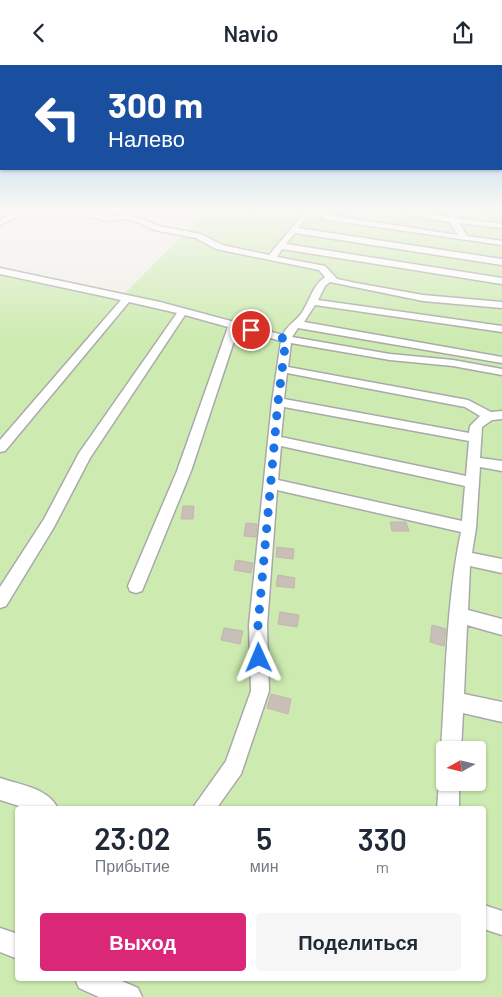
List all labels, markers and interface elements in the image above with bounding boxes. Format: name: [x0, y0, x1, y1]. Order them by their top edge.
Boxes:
icon: back: [25, 19, 53, 47]
icon: share: [449, 19, 477, 47]
text: Navio: [224, 20, 278, 46]
text: 300 m: [108, 83, 203, 125]
icon: left: [25, 85, 90, 150]
text: Налево: [108, 125, 185, 151]
pin: [230, 309, 272, 351]
icon: arrive: [237, 316, 265, 344]
position arrow: [232, 631, 284, 683]
north arrow: [436, 741, 486, 791]
map controls: [436, 741, 486, 791]
text: 23:02: [94, 820, 171, 856]
text: 5: [256, 820, 272, 856]
text: 330: [358, 821, 407, 857]
text: Прибытие: [95, 856, 170, 875]
text: мин: [250, 856, 279, 875]
text: m: [376, 857, 389, 876]
button: Выход: [40, 913, 246, 971]
button: Поделиться: [256, 913, 461, 971]

